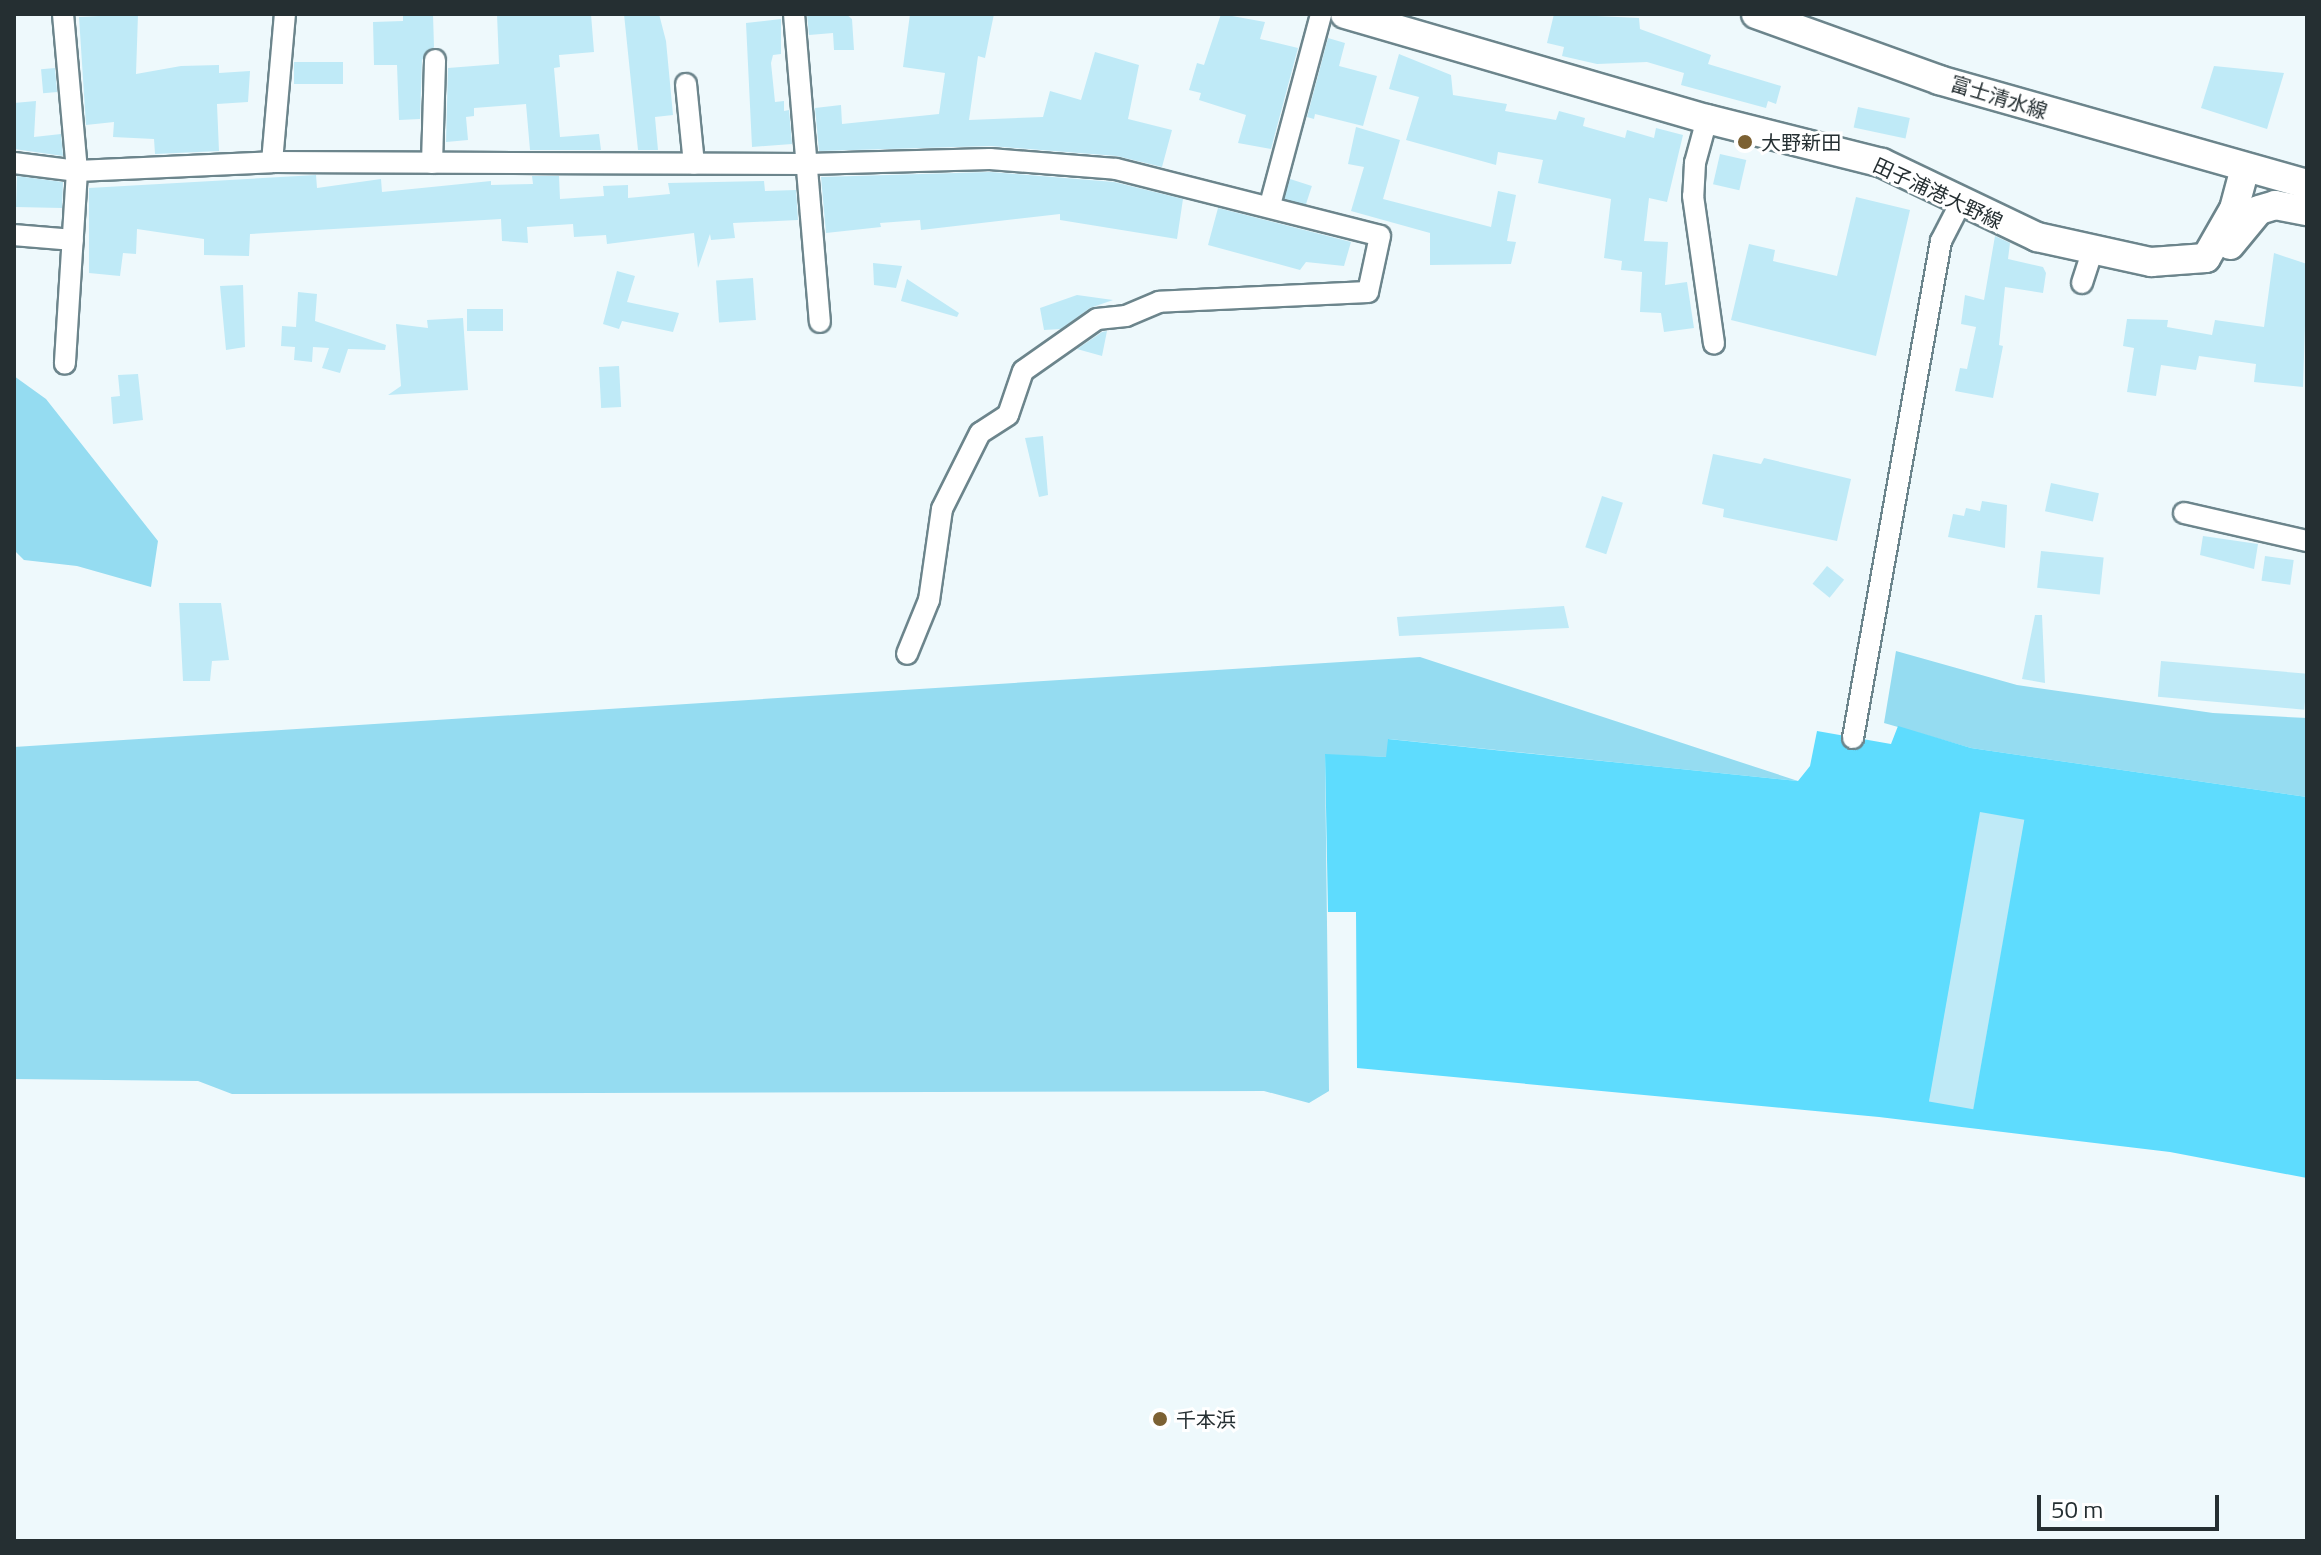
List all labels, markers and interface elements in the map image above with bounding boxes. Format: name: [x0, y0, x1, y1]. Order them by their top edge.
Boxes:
street label: 富士清水線: [1948, 71, 2050, 123]
place label: 大野新田: [1761, 130, 1841, 154]
marker: 大野新田: [1736, 133, 1754, 151]
street label: 田子浦港大野線: [1869, 153, 2007, 233]
place label: 千本浜: [1176, 1407, 1236, 1431]
marker: 千本浜: [1151, 1410, 1169, 1428]
scale bar: [2041, 1479, 2223, 1529]
text: 50 m: [2051, 1491, 2103, 1527]

